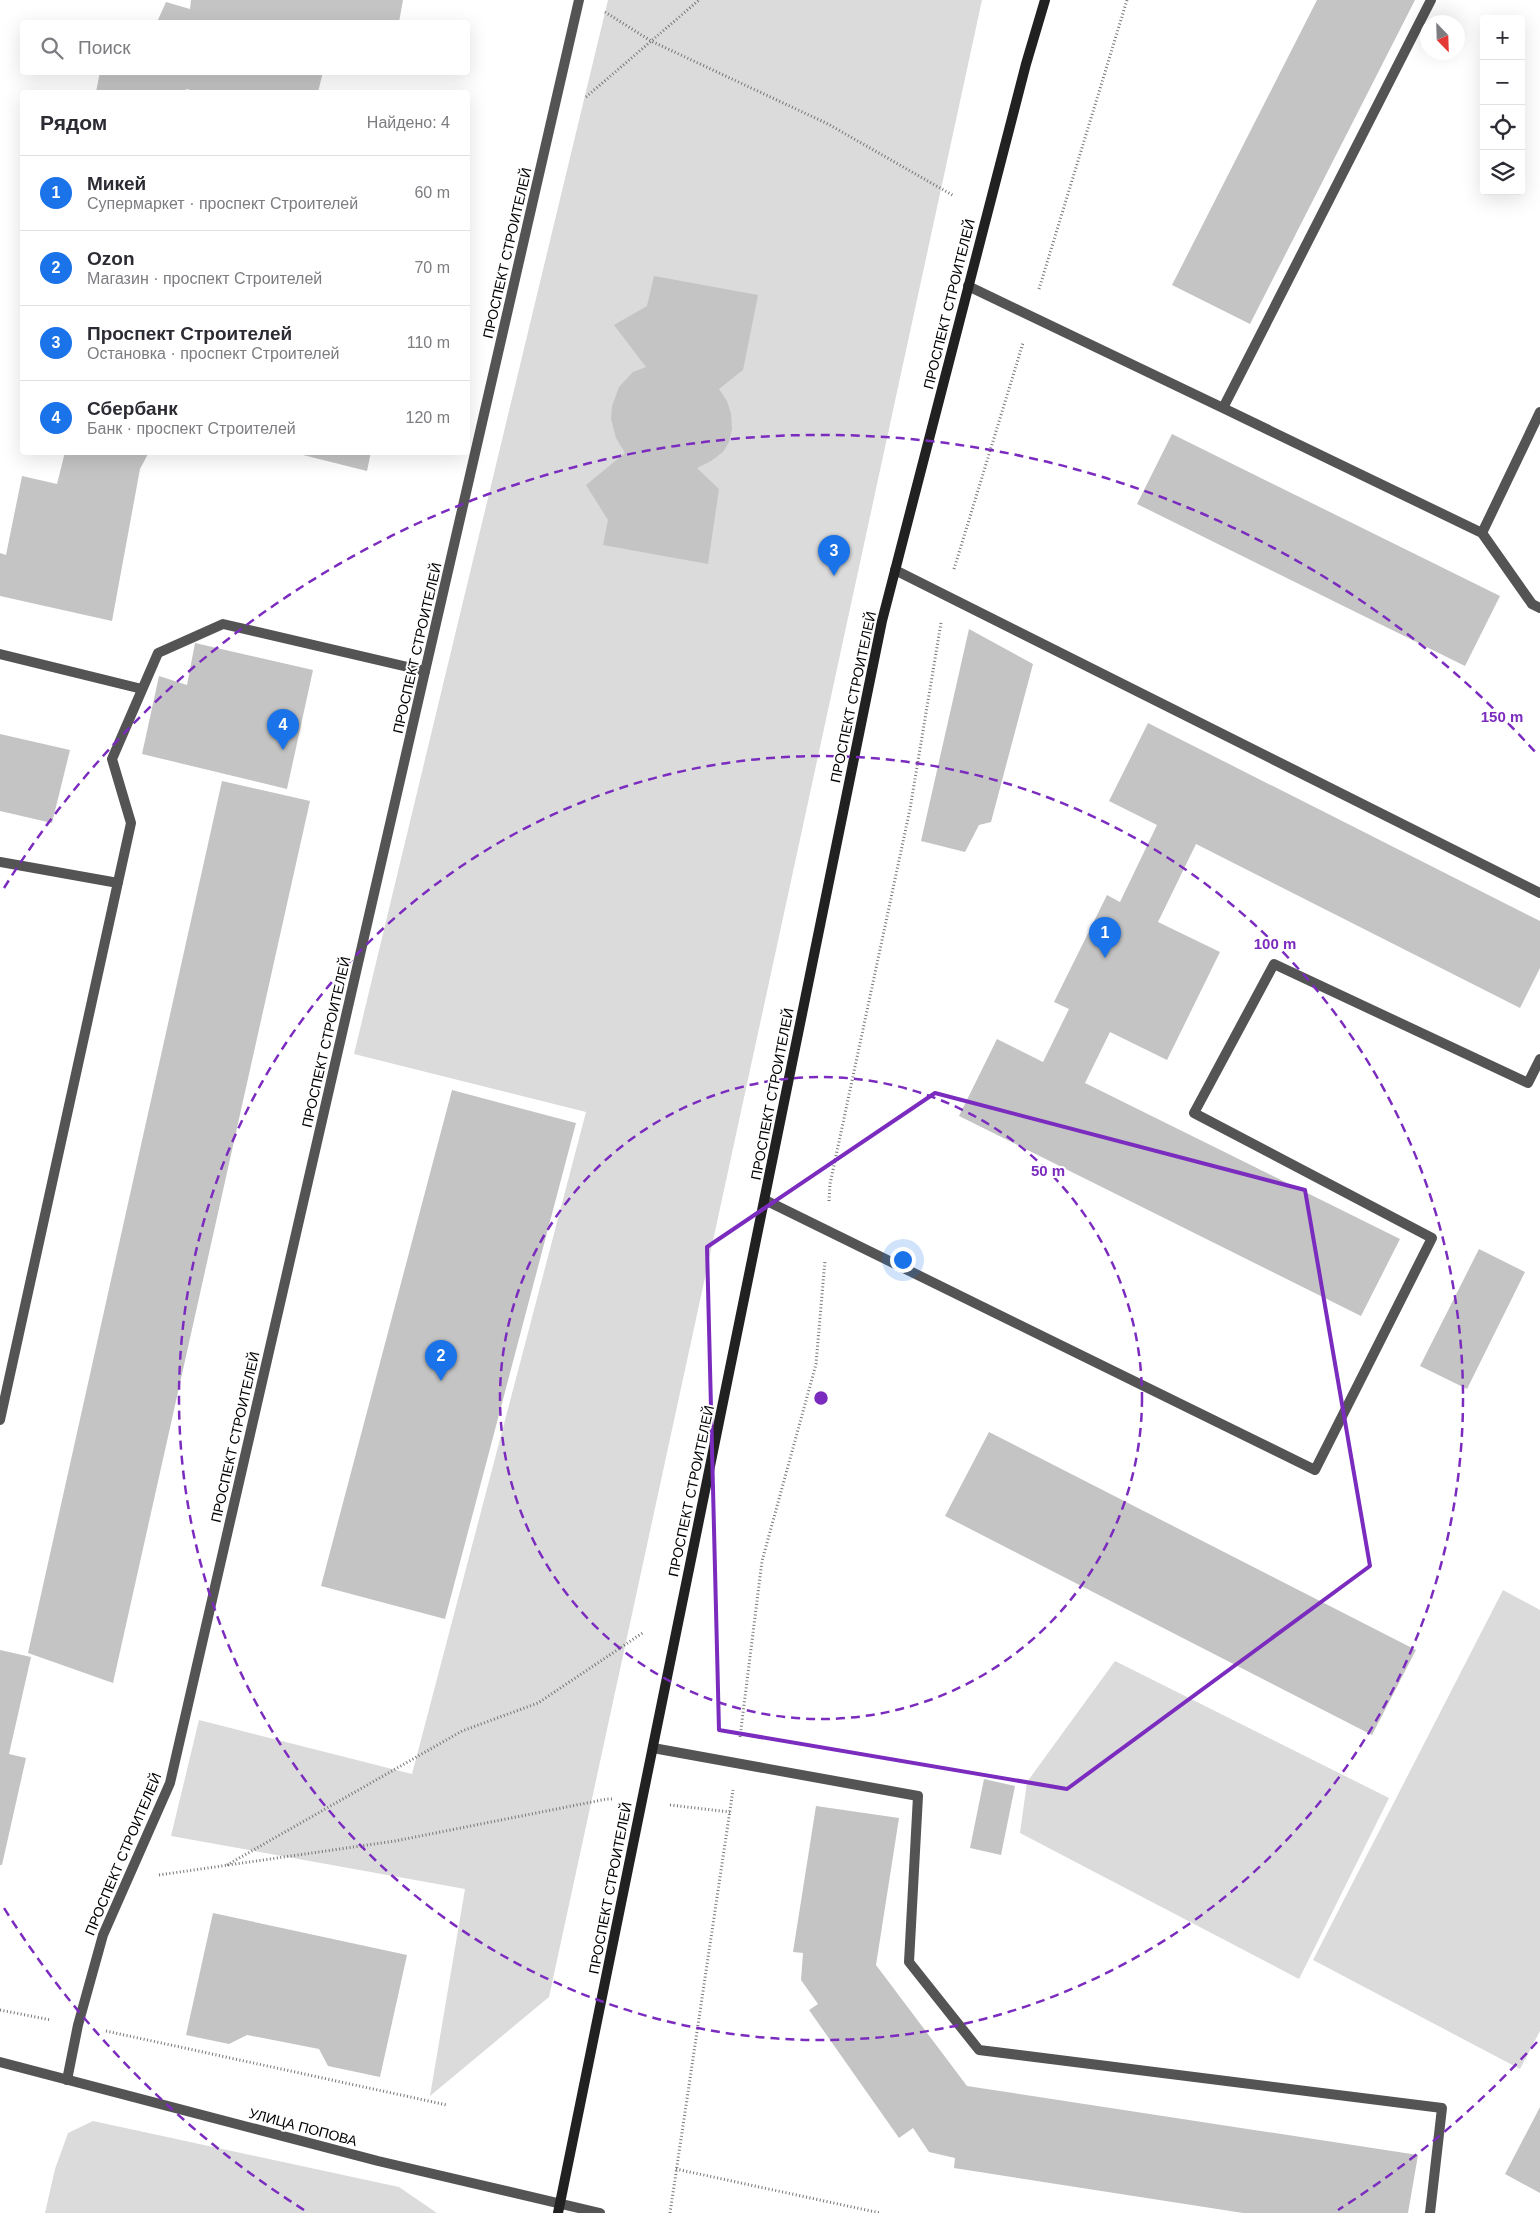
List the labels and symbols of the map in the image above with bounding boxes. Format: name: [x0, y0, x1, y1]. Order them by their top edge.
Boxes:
north arrow: [1420, 15, 1465, 60]
street label: ПРОСПЕКТ СТРОИТЕЛЕЙ: [479, 166, 534, 340]
street label: ПРОСПЕКТ СТРОИТЕЛЕЙ: [919, 217, 978, 391]
pin: 3: [818, 535, 850, 576]
street label: ПРОСПЕКТ СТРОИТЕЛЕЙ: [389, 561, 444, 735]
street label: ПРОСПЕКТ СТРОИТЕЛЕЙ: [826, 610, 879, 784]
text: 150 m: [1481, 708, 1523, 725]
pin: 4: [267, 709, 299, 750]
pin: 1: [1089, 917, 1121, 958]
text: 100 m: [1254, 935, 1296, 952]
street label: ПРОСПЕКТ СТРОИТЕЛЕЙ: [298, 955, 353, 1129]
street label: ПРОСПЕКТ СТРОИТЕЛЕЙ: [746, 1007, 797, 1181]
text: 50 m: [1031, 1162, 1065, 1179]
your location: [890, 1247, 916, 1273]
pin: 2: [425, 1340, 457, 1381]
street label: ПРОСПЕКТ СТРОИТЕЛЕЙ: [207, 1350, 262, 1524]
centre of rings: [812, 1389, 830, 1407]
street label: ПРОСПЕКТ СТРОИТЕЛЕЙ: [664, 1404, 717, 1578]
street label: ПРОСПЕКТ СТРОИТЕЛЕЙ: [81, 1770, 165, 1938]
street label: ПРОСПЕКТ СТРОИТЕЛЕЙ: [584, 1801, 635, 1975]
street label: УЛИЦА ПОПОВА: [247, 2105, 359, 2149]

